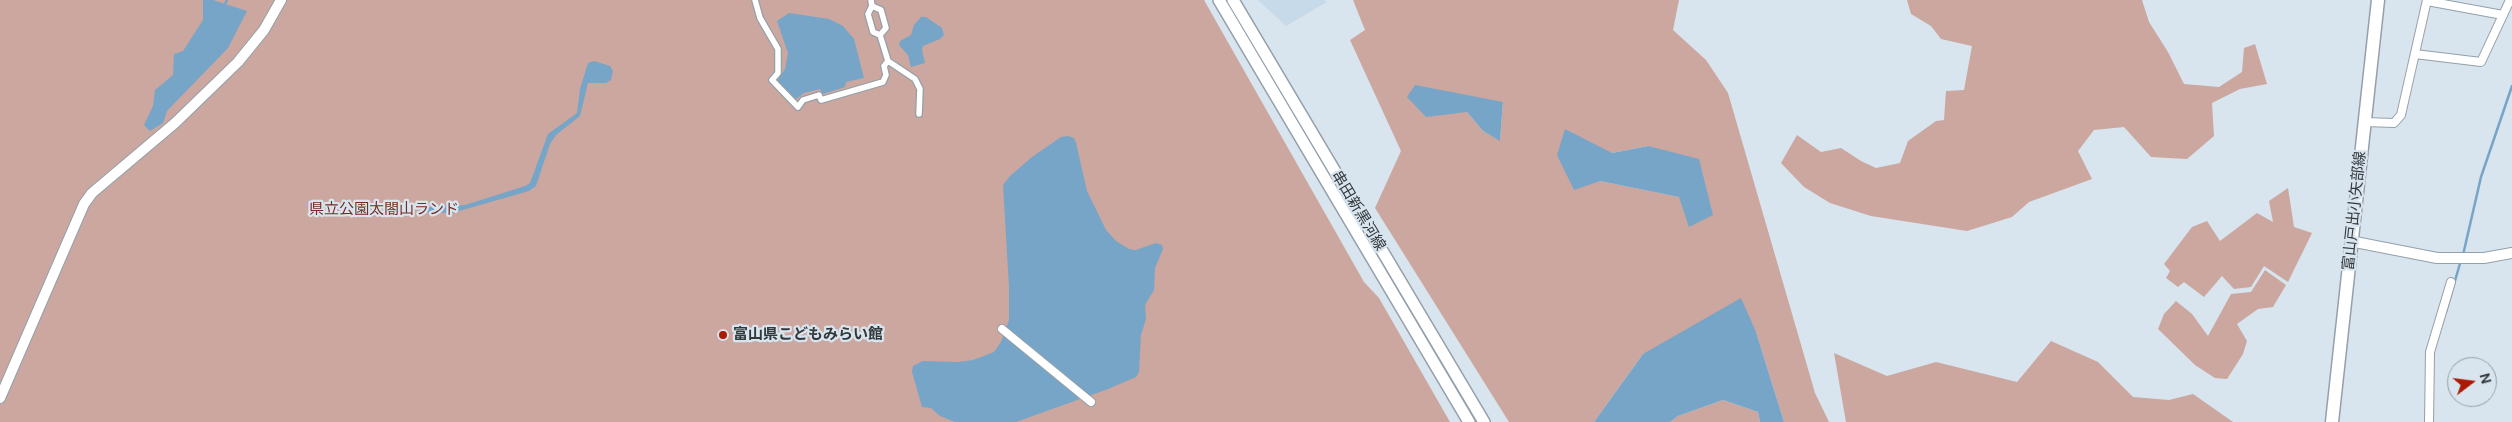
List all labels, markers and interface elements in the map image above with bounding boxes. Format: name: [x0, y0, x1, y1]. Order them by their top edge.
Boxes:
street label: 富山戸出小矢部線: [2340, 150, 2370, 272]
street label: 串田新黒河線: [1327, 168, 1389, 254]
park label: 県立公園太閤山ランド: [309, 201, 459, 219]
place label: 富山県こどもみらい館: [733, 326, 883, 344]
marker: 富山県こどもみらい館: [717, 329, 729, 341]
north arrow: [2447, 357, 2497, 407]
text: N: [2476, 371, 2496, 386]

